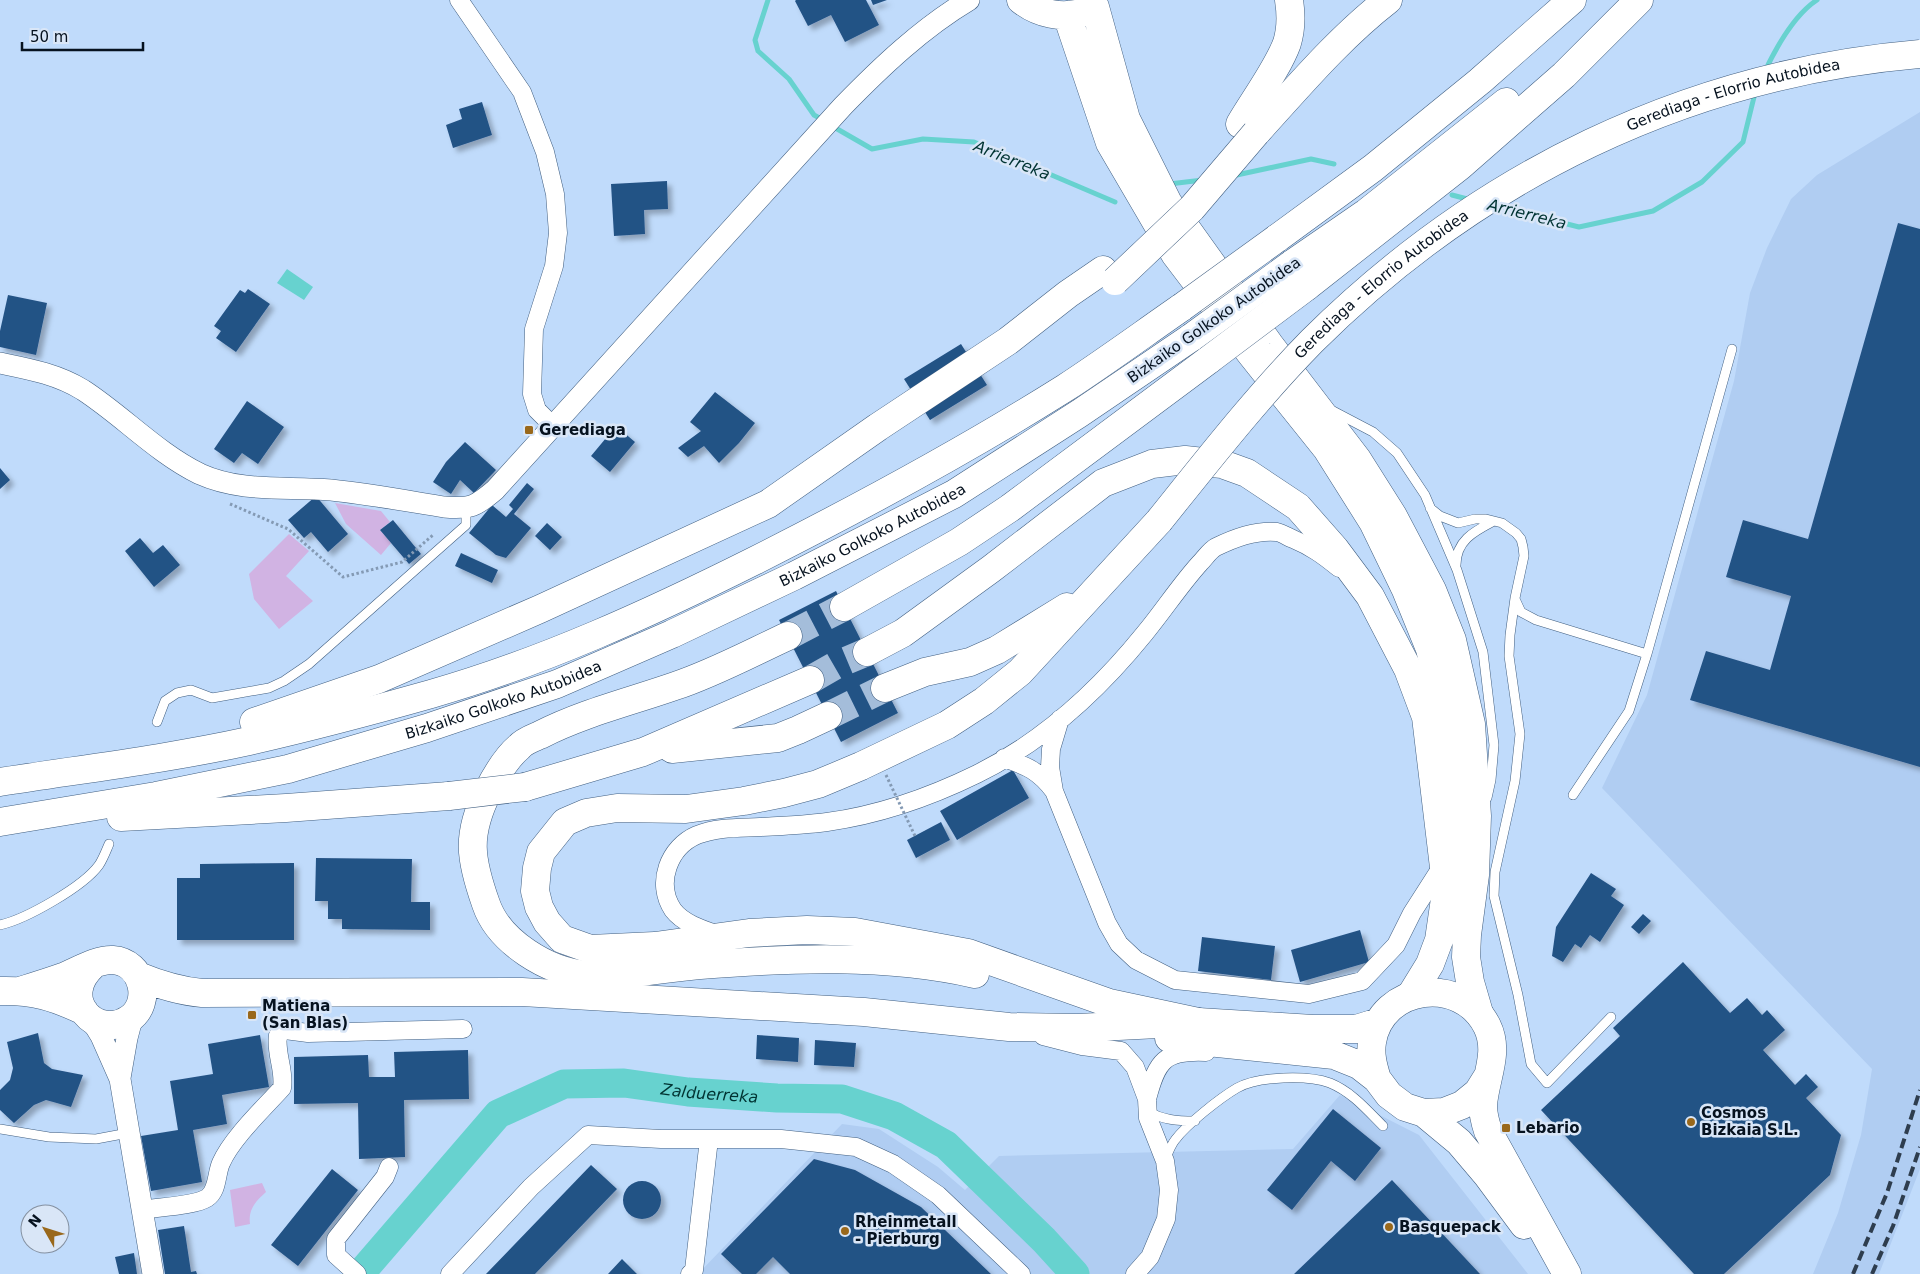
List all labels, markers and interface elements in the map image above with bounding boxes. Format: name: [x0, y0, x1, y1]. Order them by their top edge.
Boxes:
scale bar: [22, 20, 144, 52]
text: 50 m: [30, 28, 68, 46]
street label: Gerediaga - Elorrio Autobidea: [1624, 55, 1842, 135]
water label: Arrierreka: [970, 136, 1053, 184]
water label: Arrierreka: [1485, 195, 1568, 233]
street label: Gerediaga - Elorrio Autobidea: [1291, 206, 1472, 363]
street label: Bizkaiko Golkoko Autobidea: [1124, 253, 1304, 387]
place label: Gerediaga: [539, 421, 626, 439]
marker: Gerediaga: [523, 424, 535, 436]
street label: Bizkaiko Golkoko Autobidea: [776, 480, 969, 591]
street label: Bizkaiko Golkoko Autobidea: [403, 657, 604, 743]
place label: Matiena (San Blas): [262, 997, 348, 1032]
marker: Matiena (San Blas): [246, 1009, 258, 1021]
water label: Zalduerreka: [659, 1079, 759, 1106]
place label: Cosmos Bizkaia S.L.: [1701, 1104, 1799, 1139]
marker: Cosmos Bizkaia S.L.: [1685, 1116, 1697, 1128]
place label: Lebario: [1516, 1119, 1579, 1137]
marker: Lebario: [1500, 1122, 1512, 1134]
north arrow: [20, 1204, 70, 1254]
text: N: [25, 1211, 45, 1230]
place label: Rheinmetall - Pierburg: [855, 1213, 957, 1248]
place label: Basquepack: [1399, 1218, 1502, 1236]
marker: Basquepack: [1383, 1221, 1395, 1233]
marker: Rheinmetall - Pierburg: [839, 1225, 851, 1237]

